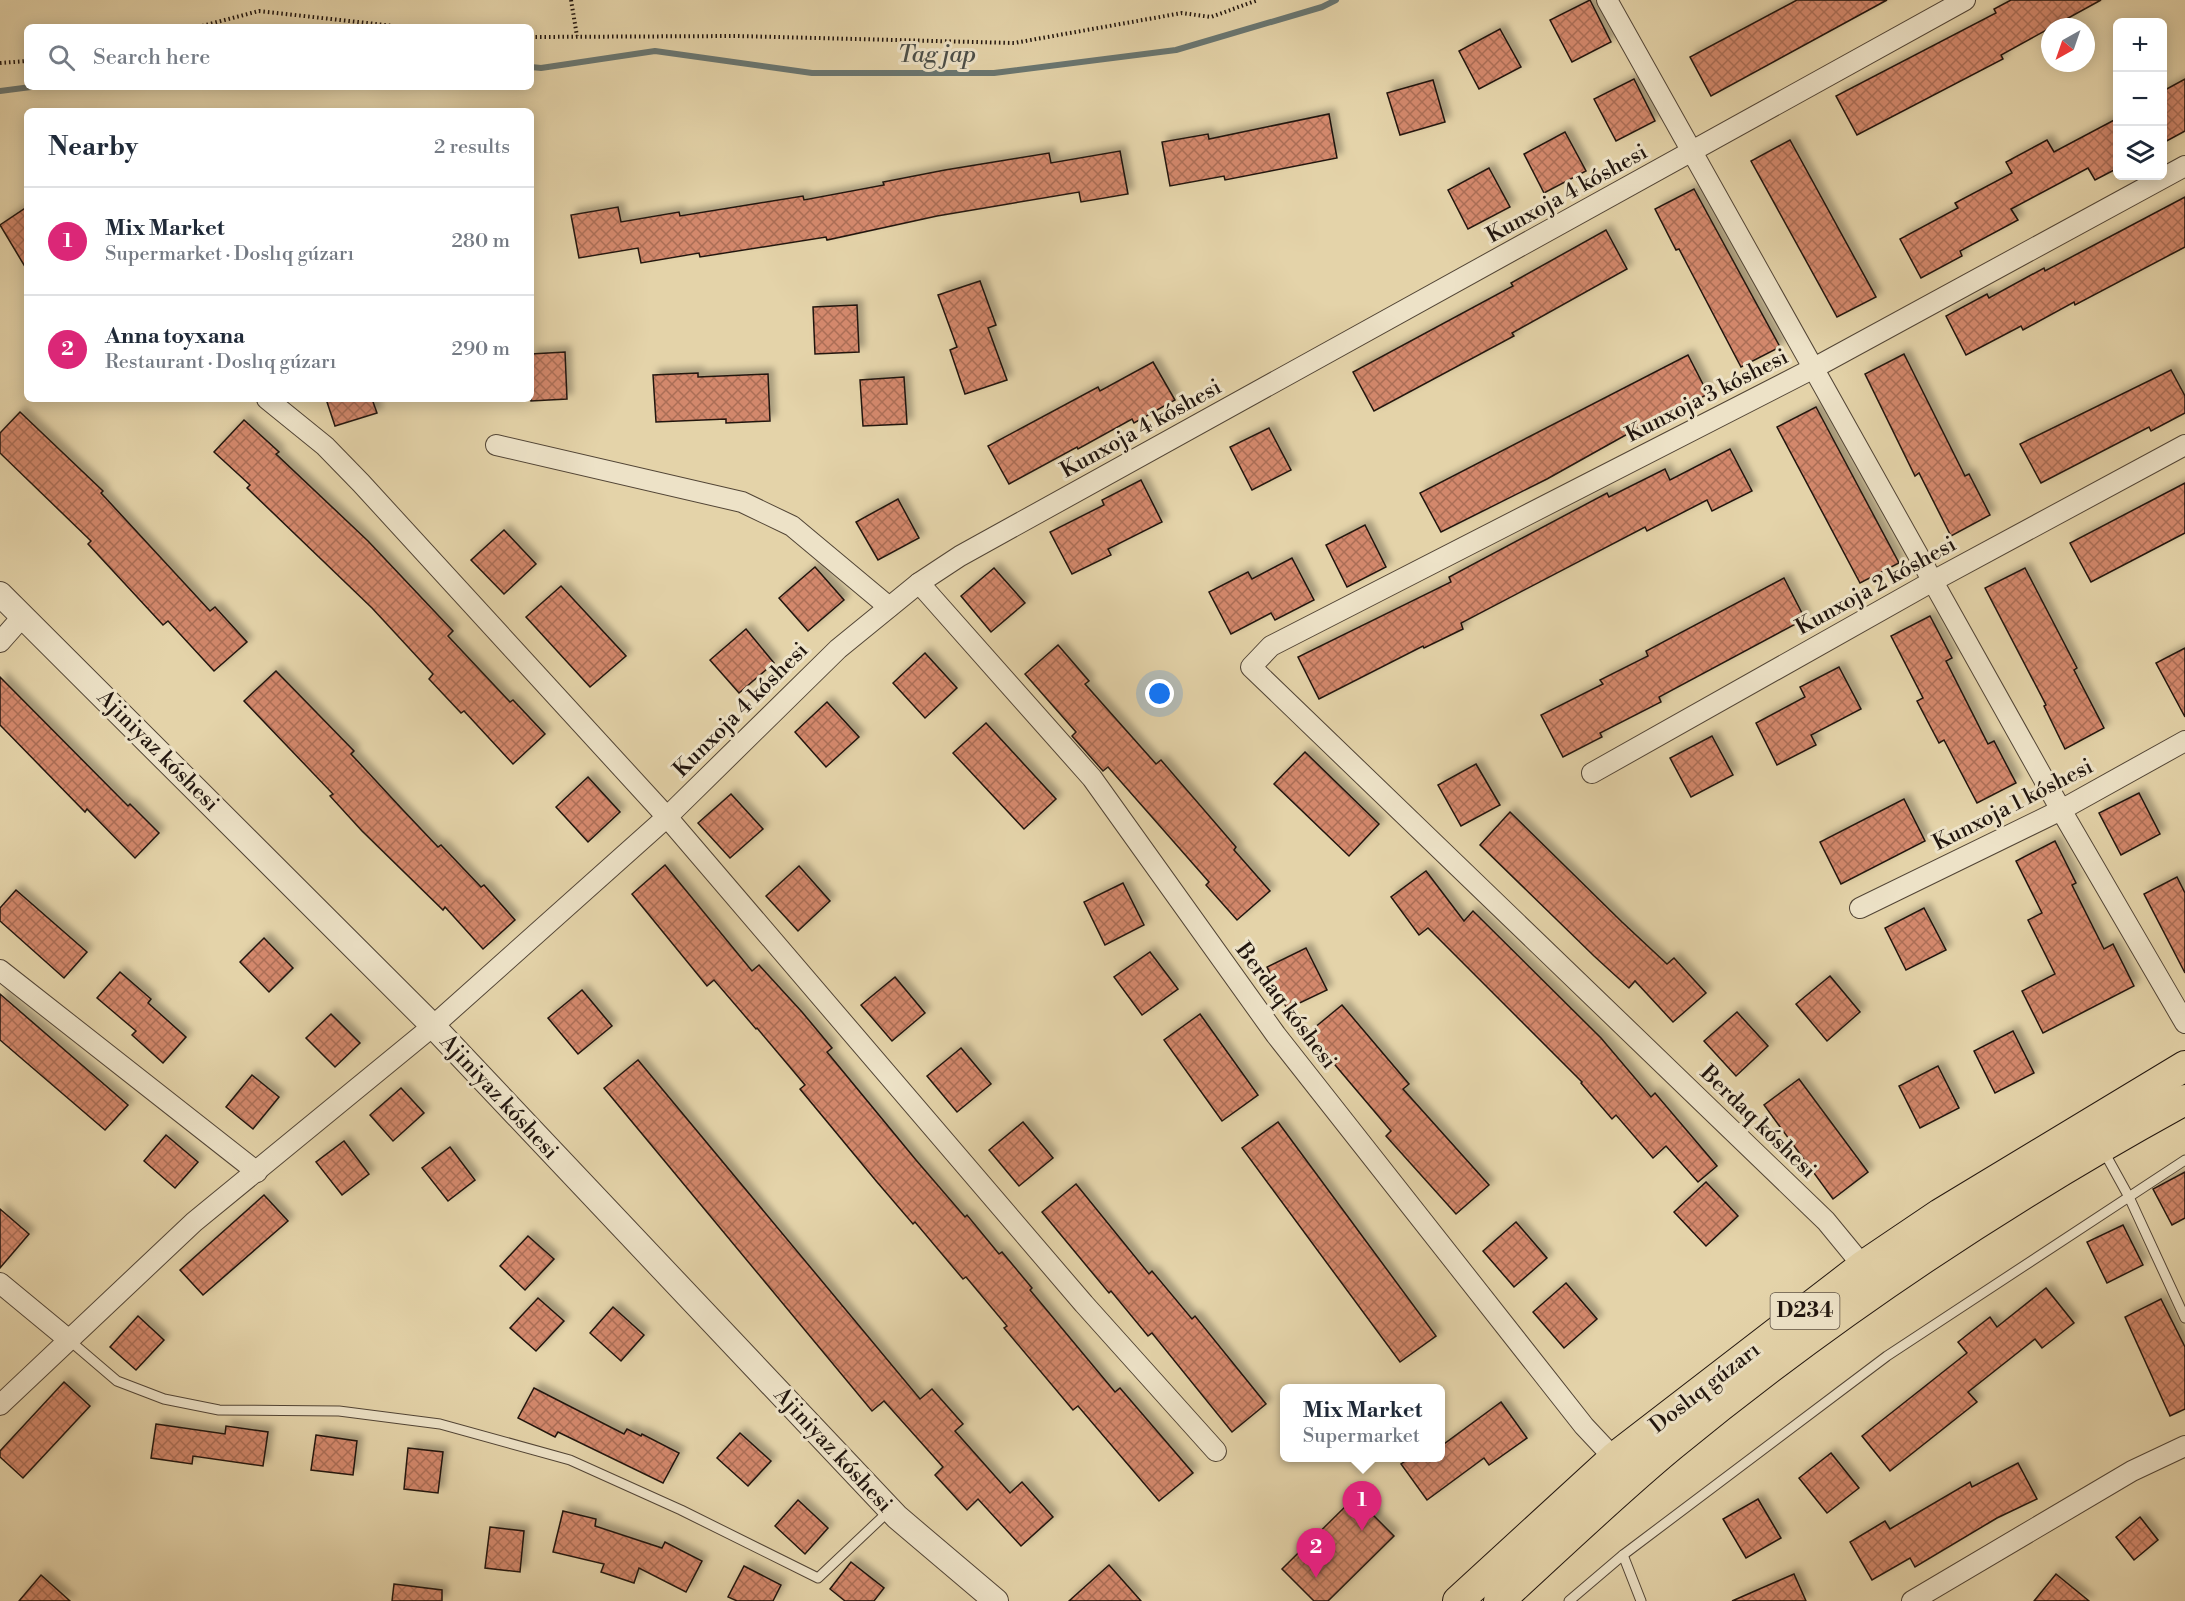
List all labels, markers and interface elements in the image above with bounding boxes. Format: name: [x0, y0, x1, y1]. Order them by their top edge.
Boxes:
north arrow: [2041, 18, 2095, 72]
map controls: [2113, 18, 2167, 180]
button: +: [2113, 18, 2167, 72]
search box: [24, 24, 534, 90]
water label: Tag jap: [898, 40, 976, 70]
icon: search: [45, 41, 78, 74]
text: Search here: [93, 44, 210, 71]
button: −: [2113, 72, 2167, 126]
button: layers: [2113, 126, 2167, 180]
text: Nearby: [48, 131, 138, 163]
text: 2 results: [434, 135, 510, 160]
street label: Kunxoja 4 kóshesi: [1482, 139, 1652, 249]
text: Mix Market: [105, 215, 224, 242]
text: 1: [63, 229, 72, 254]
text: 280 m: [451, 229, 510, 254]
text: Supermarket · Doslıq gúzarı: [105, 242, 354, 267]
text: Anna toyxana: [105, 323, 245, 350]
text: 2: [61, 337, 74, 362]
text: 290 m: [452, 337, 510, 362]
street label: Kunxoja 3 kóshesi: [1621, 343, 1793, 449]
text: Restaurant · Doslıq gúzarı: [105, 350, 336, 375]
street label: Kunxoja 4 kóshesi: [1056, 374, 1226, 484]
street label: Kunxoja 2 kóshesi: [1791, 531, 1961, 641]
street label: Kunxoja 4 kóshesi: [668, 637, 814, 783]
your location: [1145, 679, 1174, 708]
street label: Ajiniyaz kóshesi: [91, 684, 225, 818]
street label: Kunxoja 1 kóshesi: [1928, 753, 2098, 857]
street label: Berdaq kóshesi: [1229, 937, 1342, 1074]
street label: Ajiniyaz kóshesi: [433, 1028, 564, 1165]
street label: Berdaq kóshesi: [1694, 1059, 1822, 1184]
road number: D234: [1770, 1293, 1840, 1329]
street label: Doslıq gúzarı: [1644, 1337, 1766, 1439]
street label: Ajiniyaz kóshesi: [767, 1381, 898, 1518]
popup: [1280, 1384, 1445, 1462]
text: Mix Market: [1303, 1397, 1422, 1424]
text: Supermarket: [1303, 1424, 1420, 1449]
pin: 1: [1342, 1482, 1382, 1531]
pin: 2: [1296, 1528, 1336, 1578]

